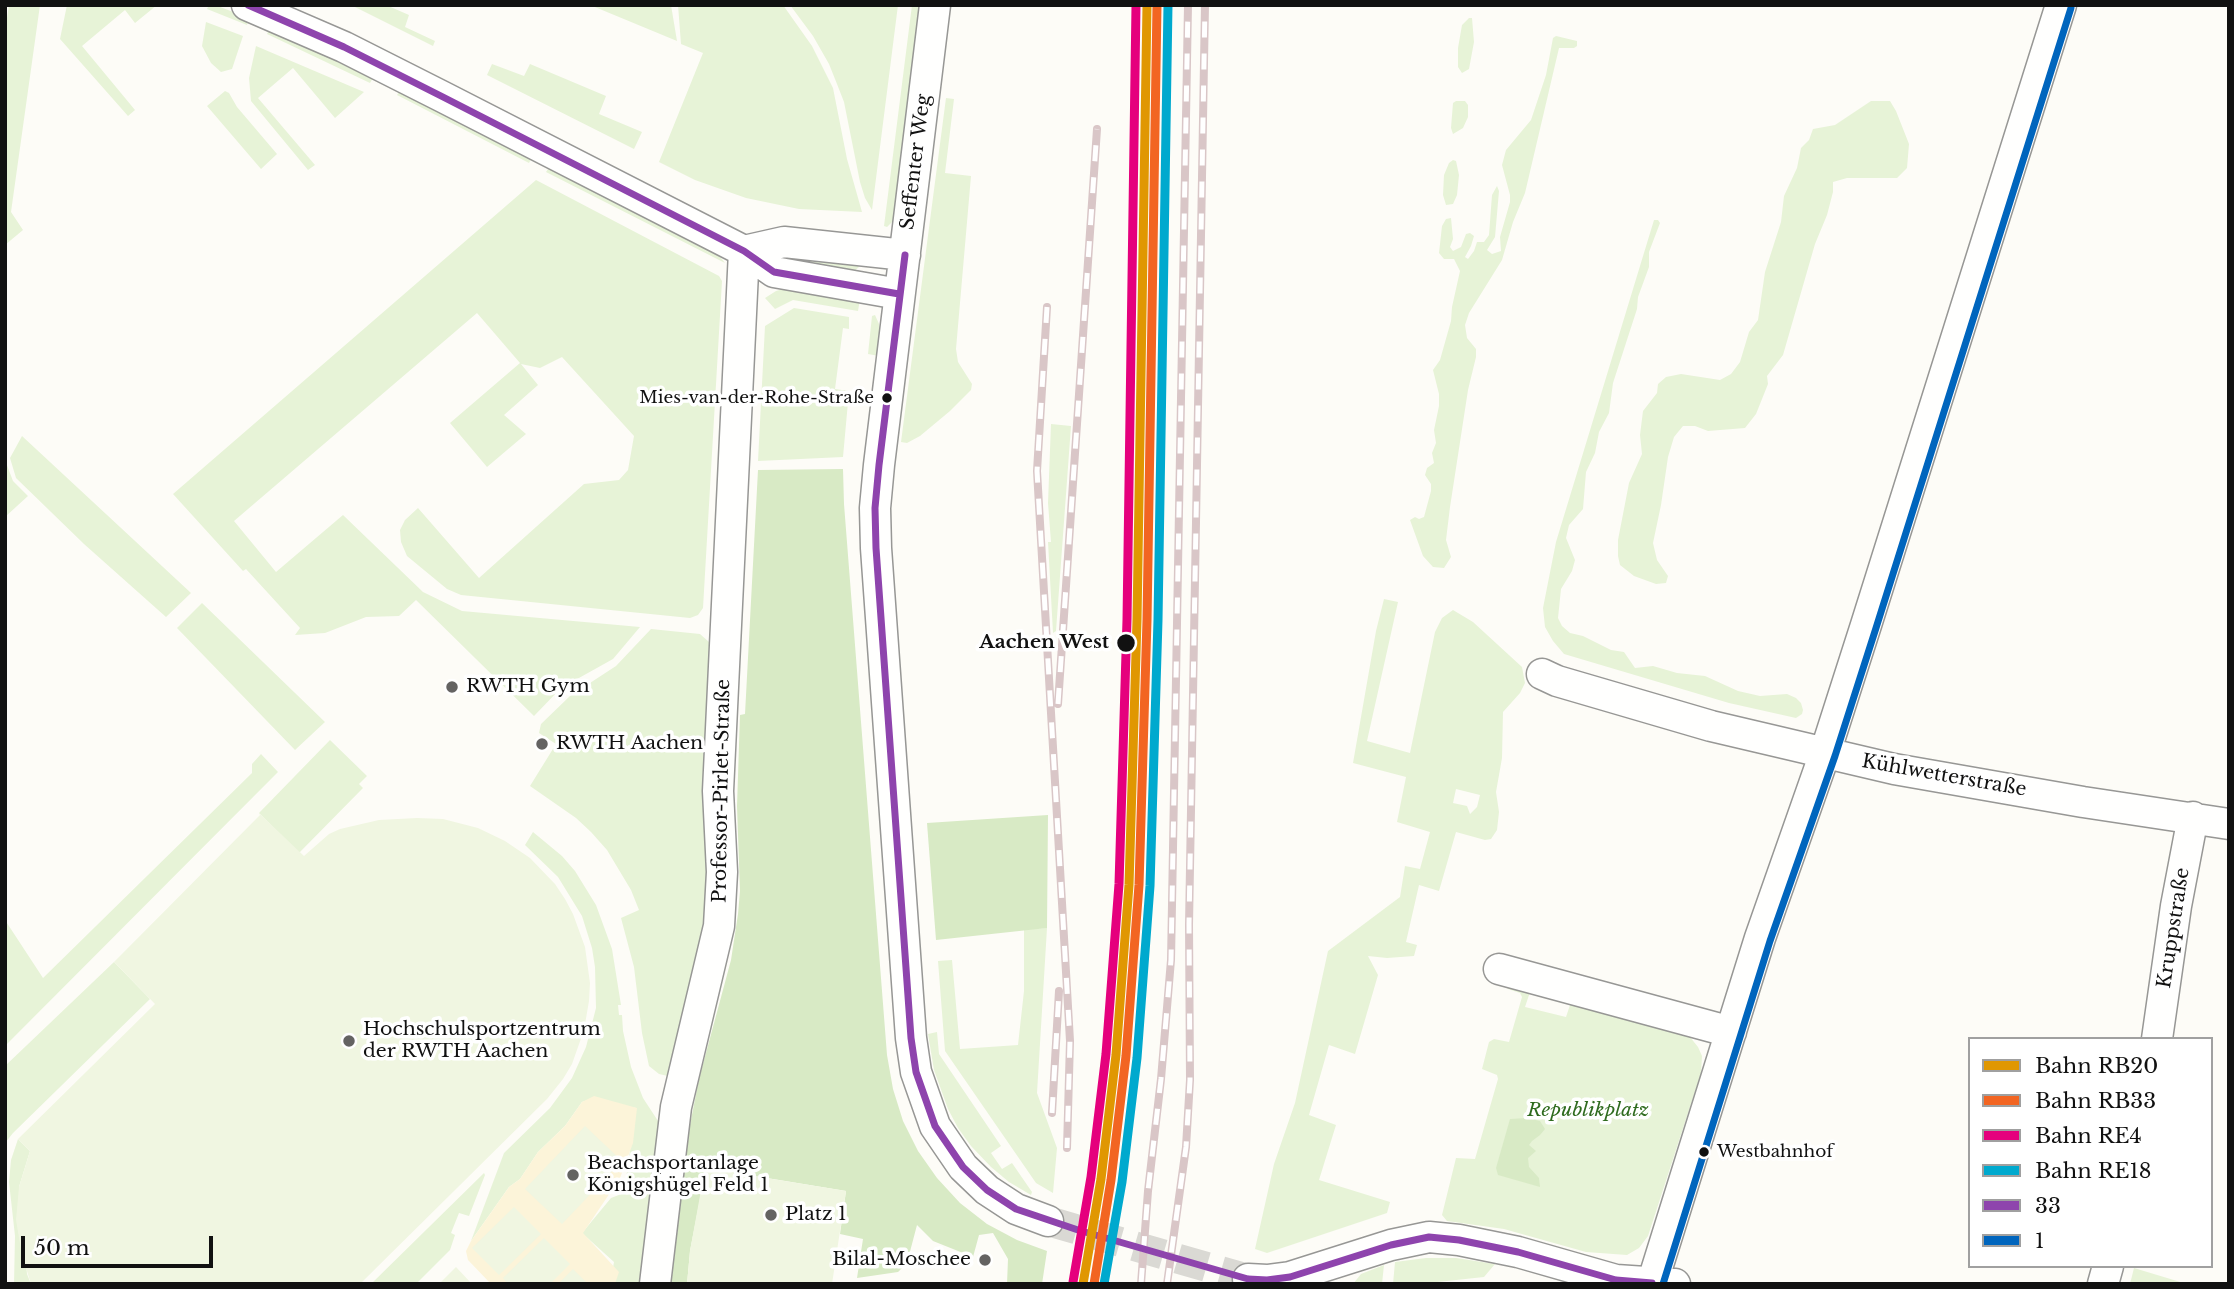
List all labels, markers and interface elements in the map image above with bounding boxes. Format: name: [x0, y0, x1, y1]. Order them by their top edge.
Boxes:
street label: Seffenter Weg: [896, 93, 936, 231]
place label: Mies-van-der-Rohe-Straße: [639, 388, 874, 408]
marker: Mies-van-der-Rohe-Straße: [880, 391, 894, 405]
place label: Aachen West: [979, 632, 1109, 654]
marker: Aachen West: [1115, 632, 1137, 654]
place label: RWTH Gym: [466, 676, 590, 698]
marker: RWTH Gym: [444, 679, 460, 695]
street label: Professor-Pirlet-Straße: [709, 679, 735, 903]
place label: RWTH Aachen: [556, 733, 703, 755]
marker: RWTH Aachen: [534, 736, 550, 752]
street label: Kühlwetterstraße: [1860, 750, 2028, 802]
street label: Kruppstraße: [2153, 866, 2195, 990]
place label: Hochschulsportzentrum der RWTH Aachen: [363, 1019, 601, 1063]
marker: Hochschulsportzentrum der RWTH Aachen: [341, 1033, 357, 1049]
legend: [1968, 1037, 2213, 1268]
text: Bahn RB20: [2035, 1053, 2158, 1079]
text: Bahn RB33: [2035, 1088, 2156, 1114]
park label: Republikplatz: [1527, 1100, 1649, 1122]
text: Bahn RE4: [2035, 1123, 2142, 1149]
place label: Westbahnhof: [1717, 1142, 1833, 1162]
marker: Westbahnhof: [1697, 1145, 1711, 1159]
place label: Beachsportanlage Königshügel Feld 1: [587, 1153, 769, 1197]
text: Bahn RE18: [2035, 1158, 2152, 1184]
marker: Beachsportanlage Königshügel Feld 1: [565, 1167, 581, 1183]
text: 33: [2035, 1193, 2061, 1219]
place label: Platz 1: [785, 1204, 846, 1226]
marker: Platz 1: [763, 1207, 779, 1223]
scale bar: [24, 1222, 217, 1266]
text: 1: [2035, 1228, 2044, 1254]
text: 50 m: [34, 1235, 89, 1261]
place label: Bilal-Moschee: [832, 1249, 971, 1271]
marker: Bilal-Moschee: [977, 1252, 993, 1268]

